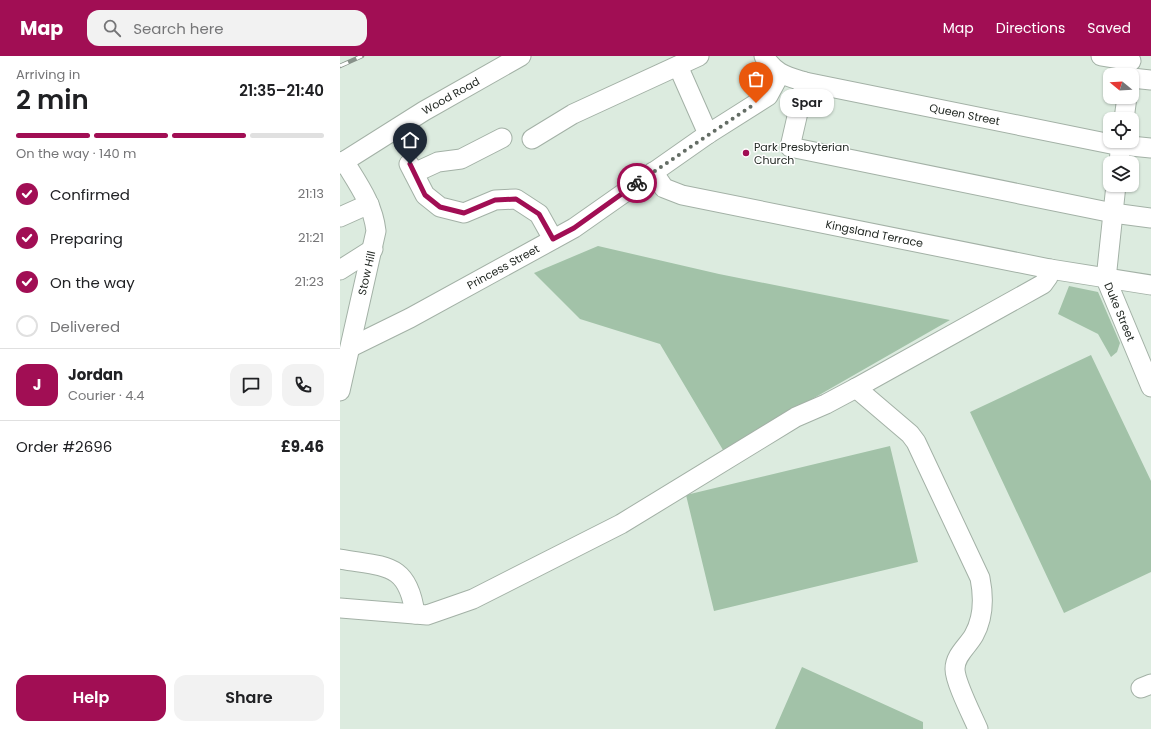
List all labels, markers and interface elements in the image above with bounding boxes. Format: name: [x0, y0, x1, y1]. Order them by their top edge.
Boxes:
search box: [87, 10, 367, 46]
text: Map: [20, 15, 63, 42]
icon: search: [101, 17, 123, 39]
text: Search here: [133, 18, 224, 39]
text: Map: [943, 18, 974, 38]
text: Directions: [996, 18, 1065, 38]
text: Saved: [1087, 18, 1131, 38]
pin: [739, 62, 773, 103]
text: Arriving in: [16, 65, 80, 84]
icon: bag: [745, 68, 767, 90]
north arrow: [1103, 68, 1139, 104]
map controls: [1103, 68, 1139, 192]
street label: Wood Road: [419, 73, 482, 119]
text: 21:35–21:40: [239, 80, 324, 101]
text: 2 min: [16, 82, 89, 118]
callout: Spar: [780, 89, 834, 117]
text: Spar: [792, 93, 822, 112]
street label: Queen Street: [928, 99, 1001, 129]
button: locate: [1103, 112, 1139, 148]
pin: [393, 123, 427, 164]
icon: home: [399, 129, 421, 151]
place label: Park Presbyterian Church: [754, 139, 849, 168]
text: On the way · 140 m: [16, 144, 136, 163]
marker: Park Presbyterian Church: [741, 148, 751, 158]
button: layers: [1103, 156, 1139, 192]
courier: [617, 163, 657, 203]
icon: bike: [626, 172, 648, 194]
icon: check: [16, 183, 38, 205]
text: Confirmed: [50, 184, 130, 205]
text: 21:13: [298, 184, 324, 203]
street label: Kingsland Terrace: [824, 216, 925, 251]
icon: check: [16, 227, 38, 249]
text: Preparing: [50, 228, 123, 249]
text: 21:21: [298, 228, 324, 247]
street label: Princess Street: [464, 241, 542, 293]
street label: Stow Hill: [354, 249, 379, 297]
icon: check: [16, 271, 38, 293]
text: On the way: [50, 272, 135, 293]
text: 21:23: [294, 272, 324, 291]
street label: Duke Street: [1100, 280, 1139, 344]
text: Delivered: [50, 316, 120, 337]
text: Jordan: [68, 364, 123, 385]
button: chat: [230, 364, 272, 406]
button: phone: [282, 364, 324, 406]
text: J: [33, 374, 41, 395]
text: Courier · 4.4: [68, 386, 144, 405]
text: Order #2696: [16, 436, 112, 457]
text: £9.46: [281, 436, 324, 457]
button: Help: [16, 675, 166, 721]
button: Share: [174, 675, 324, 721]

